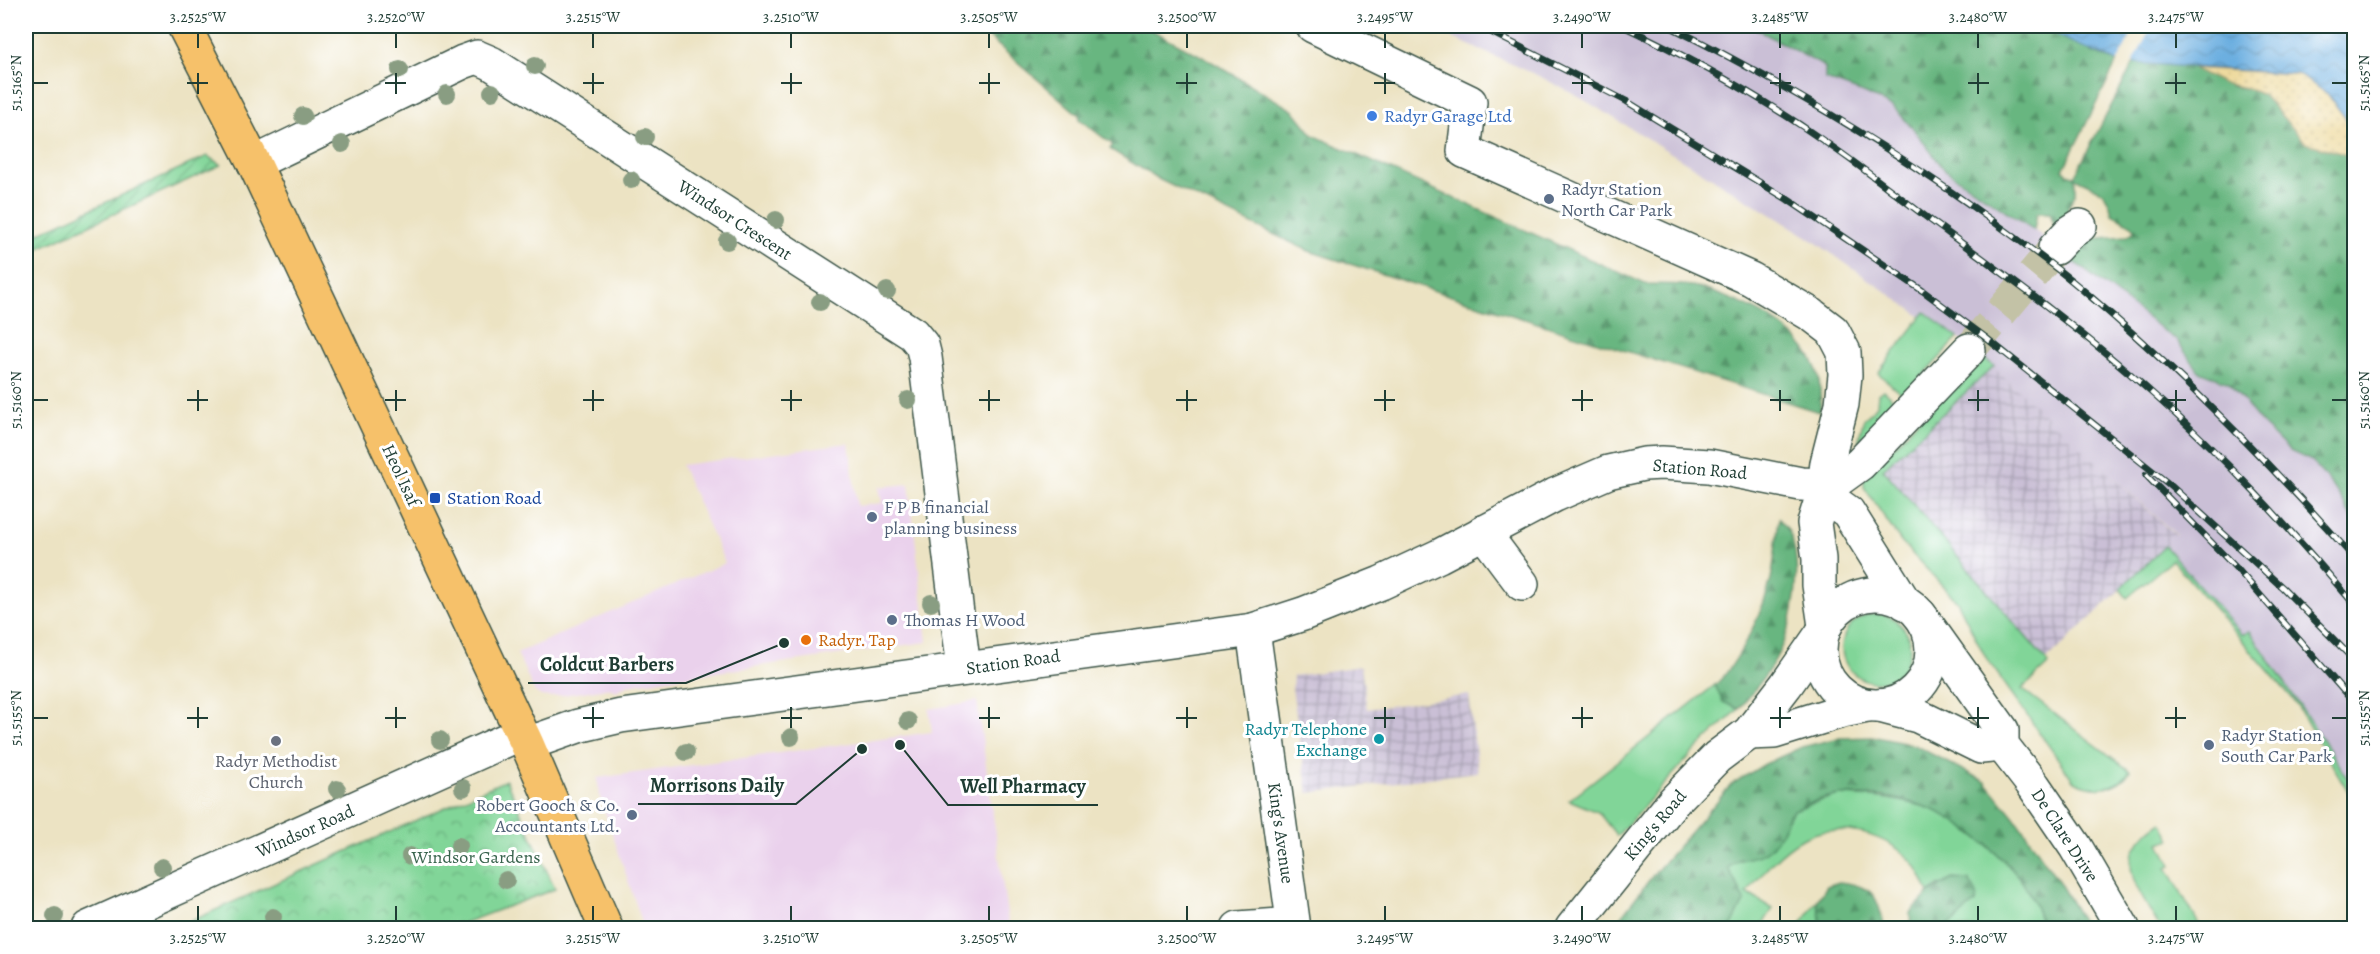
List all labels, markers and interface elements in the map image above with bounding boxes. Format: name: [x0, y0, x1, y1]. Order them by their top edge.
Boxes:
text: 3.2525°W: [170, 7, 226, 27]
text: 3.2520°W: [367, 7, 425, 27]
text: 3.2515°W: [566, 7, 620, 27]
text: 3.2510°W: [763, 7, 819, 27]
text: 3.2505°W: [960, 7, 1018, 27]
text: 3.2500°W: [1158, 7, 1216, 27]
text: 3.2495°W: [1357, 7, 1413, 27]
text: 3.2490°W: [1553, 7, 1611, 27]
text: 3.2485°W: [1752, 7, 1808, 27]
text: 3.2480°W: [1949, 7, 2007, 27]
text: 3.2475°W: [2148, 7, 2204, 27]
text: 51.5165°N: [6, 55, 26, 111]
text: 51.5165°N: [2354, 55, 2374, 111]
place label: Radyr Garage Ltd: [1384, 104, 1512, 128]
marker: Radyr Garage Ltd: [1365, 109, 1379, 123]
street label: Windsor Crescent: [672, 174, 797, 266]
place label: Radyr Station North Car Park: [1561, 177, 1673, 222]
marker: Radyr Station North Car Park: [1542, 192, 1556, 206]
text: 51.5160°N: [6, 371, 26, 429]
text: 51.5160°N: [2354, 371, 2374, 429]
street label: Heol Isaf: [376, 440, 427, 513]
street label: Station Road: [1652, 453, 1749, 485]
place label: Station Road: [447, 486, 542, 510]
marker: Station Road: [428, 491, 442, 505]
place label: F P B financial planning business: [884, 495, 1017, 540]
marker: F P B financial planning business: [865, 510, 879, 524]
place label: Thomas H Wood: [904, 608, 1025, 632]
marker: Thomas H Wood: [885, 613, 899, 627]
place label: Radyr. Tap: [818, 628, 896, 652]
marker: Radyr. Tap: [799, 633, 813, 647]
street label: Station Road: [964, 643, 1062, 680]
callout: Coldcut Barbers: [528, 645, 686, 683]
text: Coldcut Barbers: [540, 651, 674, 678]
text: 51.5155°N: [6, 690, 26, 746]
text: 51.5155°N: [2354, 690, 2374, 746]
place label: Radyr Telephone Exchange: [1245, 717, 1367, 762]
place label: Radyr Station South Car Park: [2221, 723, 2332, 768]
marker: Radyr Telephone Exchange: [1372, 732, 1386, 746]
marker: Radyr Methodist Church: [269, 734, 283, 748]
marker: Radyr Station South Car Park: [2202, 738, 2216, 752]
place label: Radyr Methodist Church: [215, 749, 337, 794]
callout: Morrisons Daily: [638, 766, 796, 804]
callout: Well Pharmacy: [948, 767, 1098, 805]
text: Morrisons Daily: [650, 772, 785, 799]
text: Well Pharmacy: [959, 773, 1087, 800]
street label: King's Avenue: [1262, 781, 1300, 885]
street label: King's Road: [1618, 784, 1692, 866]
street label: De Clare Drive: [2026, 784, 2104, 886]
place label: Robert Gooch & Co. Accountants Ltd.: [476, 793, 620, 838]
street label: Windsor Road: [251, 799, 358, 864]
marker: Robert Gooch & Co. Accountants Ltd.: [625, 808, 639, 822]
park label: Windsor Gardens: [410, 845, 541, 869]
text: 3.2525°W: [170, 928, 226, 948]
text: 3.2520°W: [367, 928, 425, 948]
text: 3.2515°W: [566, 928, 620, 948]
text: 3.2510°W: [763, 928, 819, 948]
text: 3.2505°W: [960, 928, 1018, 948]
text: 3.2500°W: [1158, 928, 1216, 948]
text: 3.2495°W: [1357, 928, 1413, 948]
text: 3.2490°W: [1553, 928, 1611, 948]
text: 3.2485°W: [1752, 928, 1808, 948]
text: 3.2480°W: [1949, 928, 2007, 948]
text: 3.2475°W: [2148, 928, 2204, 948]

